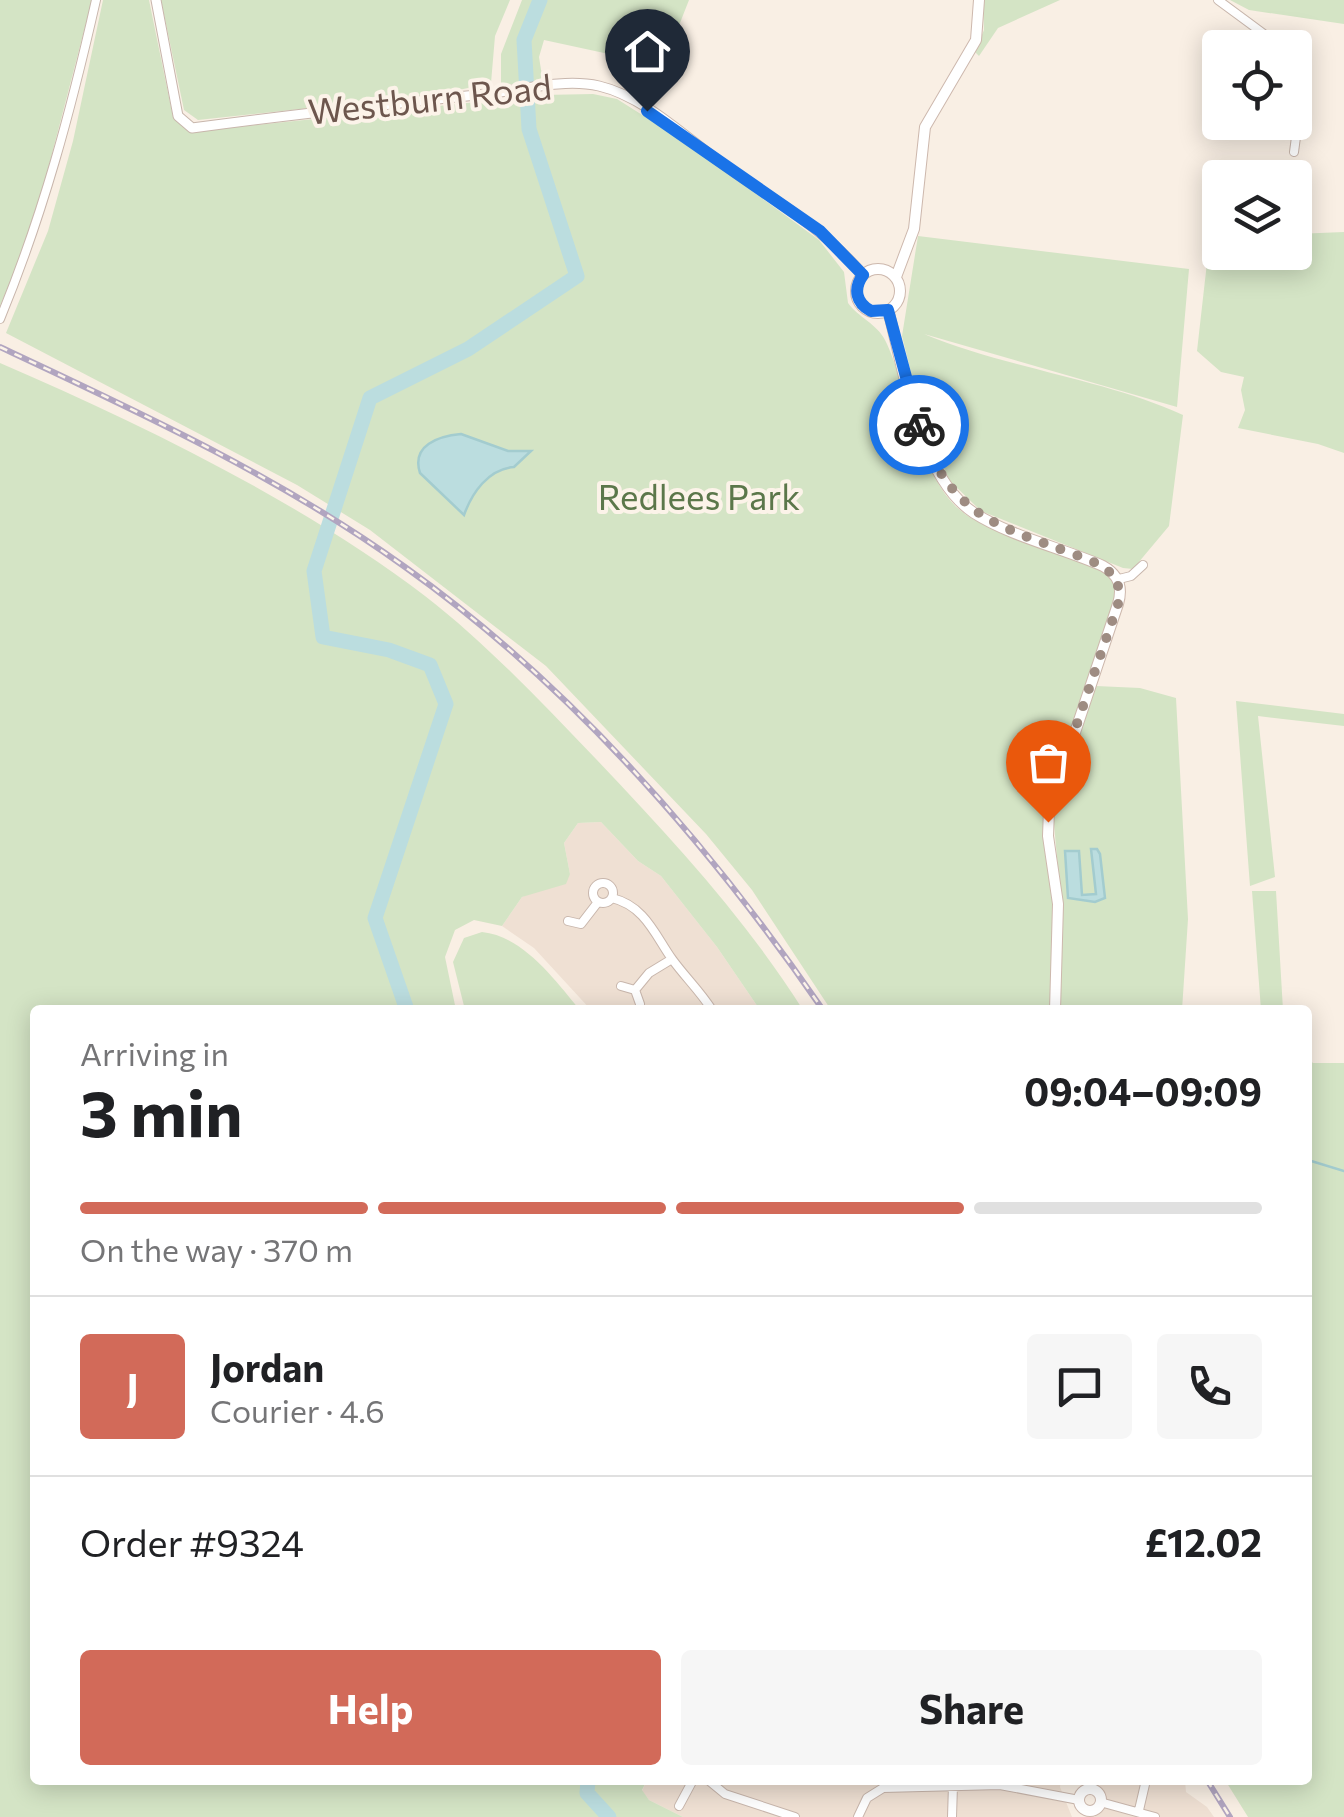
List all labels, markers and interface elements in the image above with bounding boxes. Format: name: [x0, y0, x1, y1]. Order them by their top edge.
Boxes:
pin: [605, 9, 690, 112]
icon: home: [620, 24, 675, 79]
map controls: [1202, 30, 1312, 270]
button: locate: [1202, 30, 1312, 140]
street label: Westburn Road: [306, 63, 554, 132]
button: layers: [1202, 160, 1312, 270]
courier: [869, 375, 969, 475]
icon: bike: [892, 398, 947, 453]
park label: Redlees Park: [598, 474, 800, 517]
pin: [1006, 720, 1091, 823]
icon: bag: [1021, 735, 1076, 790]
text: Arriving in: [80, 1033, 229, 1073]
text: 09:04–09:09: [1024, 1067, 1262, 1114]
text: 3 min: [80, 1071, 243, 1150]
text: On the way · 370 m: [80, 1229, 353, 1269]
button: chat: [1027, 1334, 1132, 1439]
button: phone: [1157, 1334, 1262, 1439]
text: Jordan: [210, 1343, 324, 1390]
text: J: [126, 1363, 139, 1410]
text: Courier · 4.6: [210, 1390, 385, 1430]
text: Order #9324: [80, 1518, 304, 1565]
text: £12.02: [1145, 1518, 1262, 1565]
button: Help: [80, 1650, 661, 1765]
button: Share: [681, 1650, 1262, 1765]

